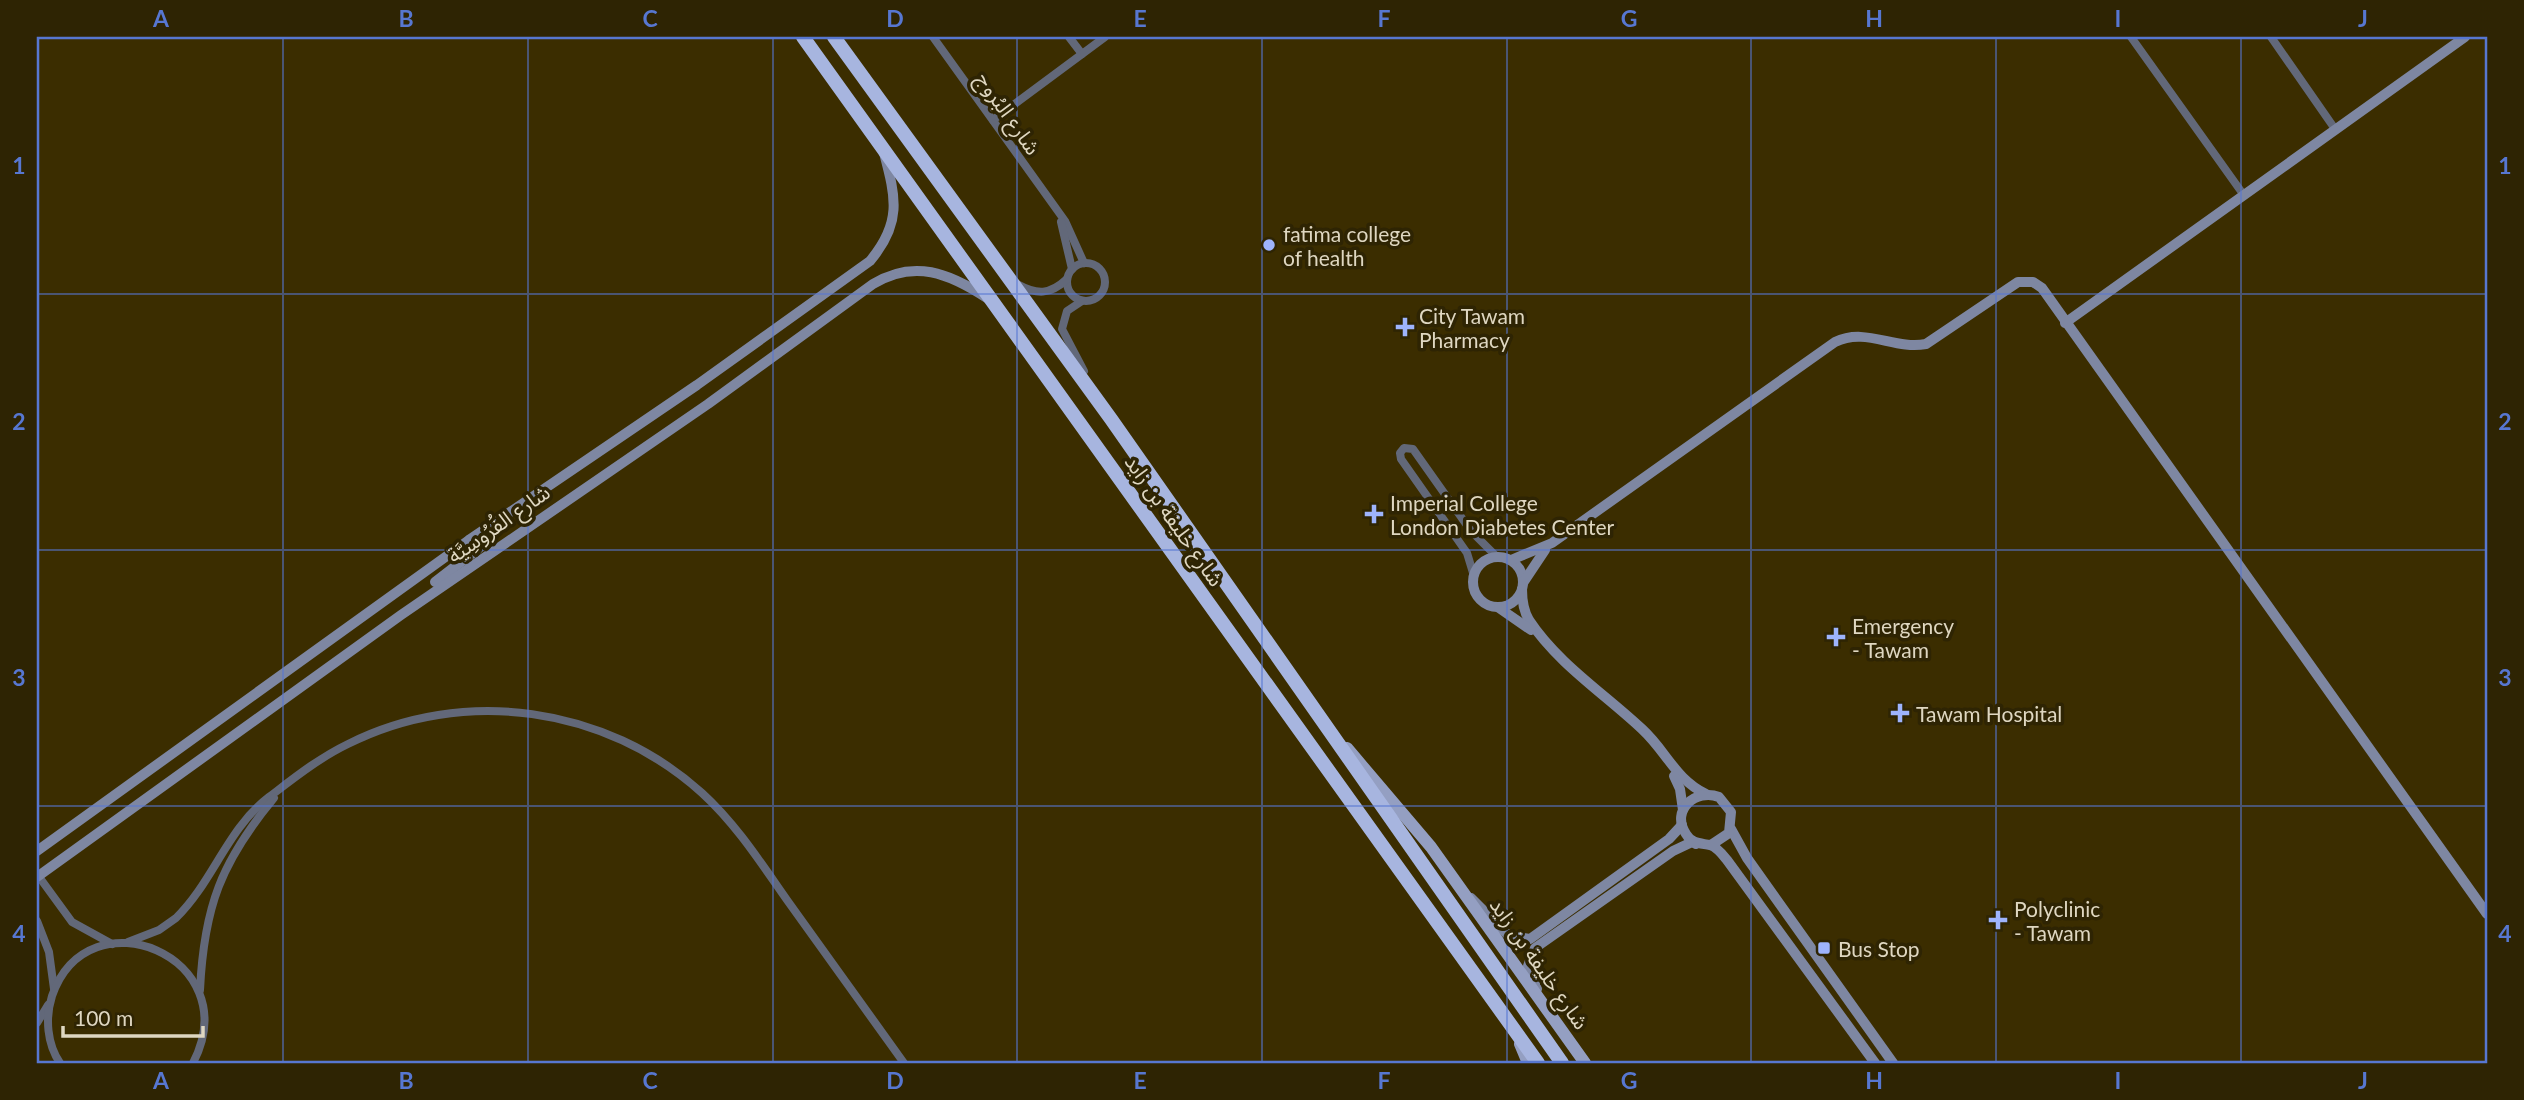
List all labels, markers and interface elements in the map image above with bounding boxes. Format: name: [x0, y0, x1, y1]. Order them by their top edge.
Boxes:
text: A: [152, 4, 170, 32]
text: B: [398, 4, 414, 32]
text: C: [642, 4, 658, 32]
text: D: [886, 4, 904, 32]
text: E: [1133, 4, 1147, 32]
text: F: [1377, 4, 1391, 32]
text: G: [1621, 4, 1637, 32]
text: H: [1865, 4, 1883, 32]
text: I: [2115, 4, 2121, 32]
text: J: [2358, 4, 2368, 32]
street label: شارع البُروج: [968, 67, 1047, 161]
text: 1: [12, 151, 26, 179]
text: 1: [2498, 151, 2512, 179]
place label: fatima college of health: [1283, 221, 1411, 270]
marker: fatima college of health: [1261, 237, 1277, 253]
place label: City Tawam Pharmacy: [1419, 303, 1525, 352]
marker: City Tawam Pharmacy: [1397, 319, 1413, 335]
text: 2: [12, 407, 26, 435]
text: 2: [2498, 407, 2512, 435]
street label: شارع خليفة بن زايد: [1117, 449, 1230, 593]
street label: شارع الفُرُوسِيَّة: [442, 479, 556, 571]
place label: Imperial College London Diabetes Center: [1390, 490, 1614, 539]
marker: Imperial College London Diabetes Center: [1364, 504, 1384, 524]
place label: Emergency - Tawam: [1852, 613, 1954, 662]
marker: Emergency - Tawam: [1826, 627, 1846, 647]
text: 3: [12, 663, 26, 691]
text: 3: [2498, 663, 2512, 691]
place label: Tawam Hospital: [1916, 701, 2062, 726]
marker: Tawam Hospital: [1890, 703, 1910, 723]
street label: شارع خليفة بن زايد: [1482, 892, 1595, 1036]
place label: Polyclinic - Tawam: [2014, 896, 2100, 945]
marker: Polyclinic - Tawam: [1988, 910, 2008, 930]
text: 4: [12, 919, 26, 947]
text: 4: [2498, 919, 2512, 947]
place label: Bus Stop: [1838, 936, 1920, 961]
marker: Bus Stop: [1816, 940, 1832, 956]
scale bar: [63, 995, 203, 1039]
text: 100 m: [74, 1005, 133, 1030]
text: A: [152, 1066, 170, 1094]
text: B: [398, 1066, 414, 1094]
text: C: [642, 1066, 658, 1094]
text: D: [886, 1066, 904, 1094]
text: E: [1133, 1066, 1147, 1094]
text: F: [1377, 1066, 1391, 1094]
text: G: [1621, 1066, 1637, 1094]
text: H: [1865, 1066, 1883, 1094]
text: I: [2115, 1066, 2121, 1094]
text: J: [2358, 1066, 2368, 1094]

